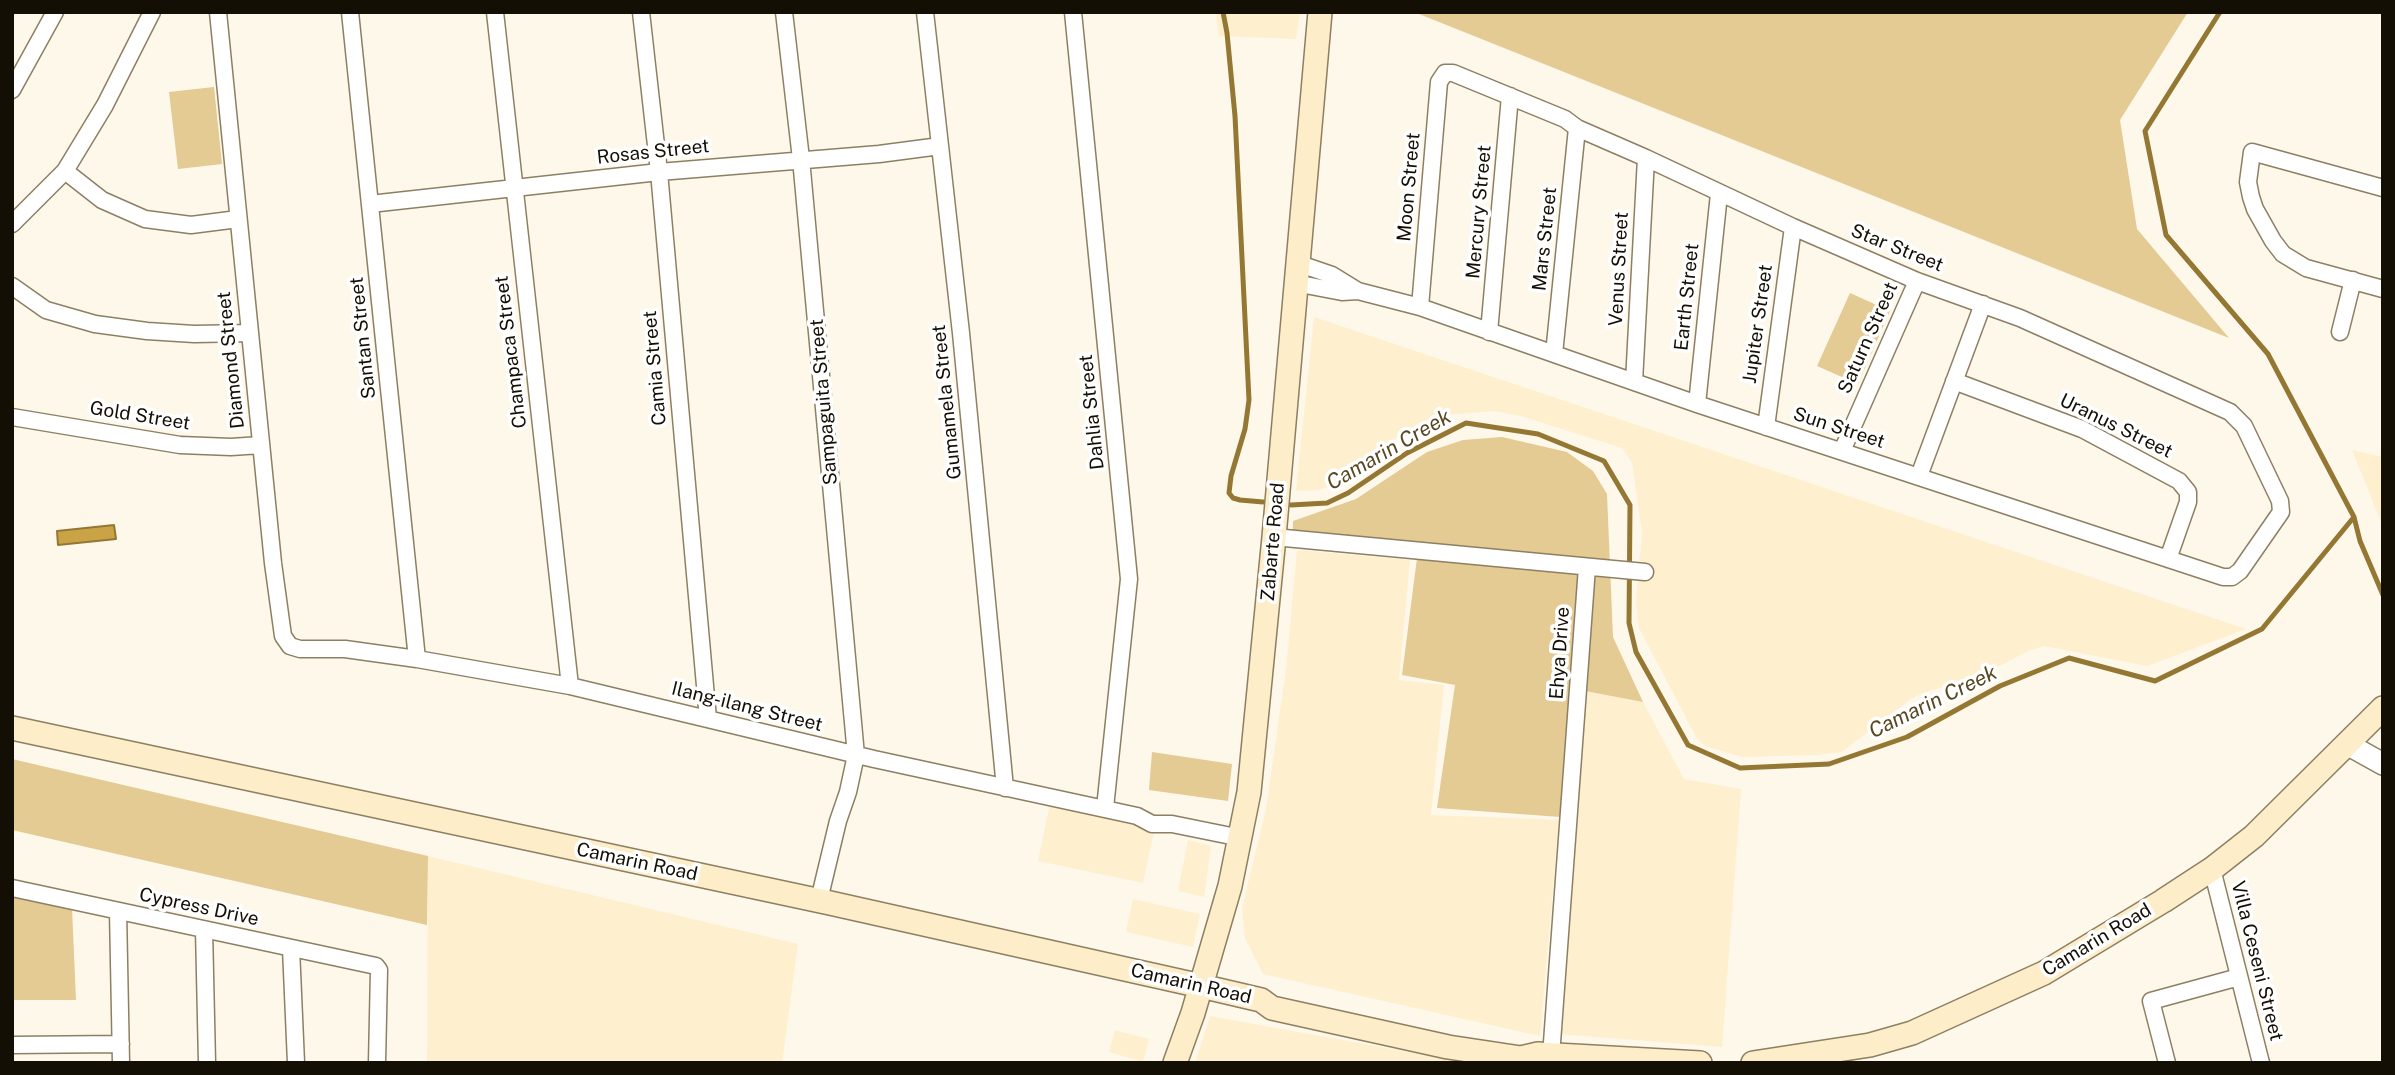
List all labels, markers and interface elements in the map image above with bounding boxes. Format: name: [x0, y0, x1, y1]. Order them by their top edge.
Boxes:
street label: Moon Street: [1393, 132, 1425, 242]
street label: Rosas Street: [596, 135, 710, 169]
street label: Mercury Street: [1462, 144, 1496, 280]
street label: Mars Street: [1528, 186, 1562, 292]
street label: Venus Street: [1605, 211, 1633, 327]
street label: Star Street: [1847, 219, 1947, 277]
street label: Earth Street: [1670, 242, 1704, 352]
street label: Jupiter Street: [1738, 263, 1778, 385]
street label: Champaca Street: [490, 274, 532, 430]
street label: Santan Street: [345, 276, 381, 400]
street label: Saturn Street: [1833, 279, 1903, 397]
street label: Diamond Street: [212, 290, 250, 430]
street label: Camia Street: [639, 310, 671, 426]
street label: Sampaguita Street: [805, 318, 843, 486]
street label: Gumamela Street: [928, 323, 966, 481]
street label: Dahlia Street: [1075, 353, 1109, 471]
street label: Uranus Street: [2056, 389, 2176, 463]
street label: Gold Street: [88, 397, 192, 435]
street label: Sun Street: [1790, 402, 1888, 454]
water label: Camarin Creek: [1322, 404, 1456, 496]
street label: Zabarte Road: [1256, 482, 1290, 602]
street label: Ehya Drive: [1545, 606, 1575, 700]
water label: Camarin Creek: [1865, 660, 2001, 744]
street label: Ilang-ilang Street: [669, 677, 825, 737]
street label: Camarin Road: [574, 838, 700, 886]
street label: Villa Ceseni Street: [2226, 879, 2288, 1043]
street label: Cypress Drive: [137, 883, 261, 931]
street label: Camarin Road: [2038, 899, 2156, 981]
street label: Camarin Road: [1128, 959, 1254, 1009]

